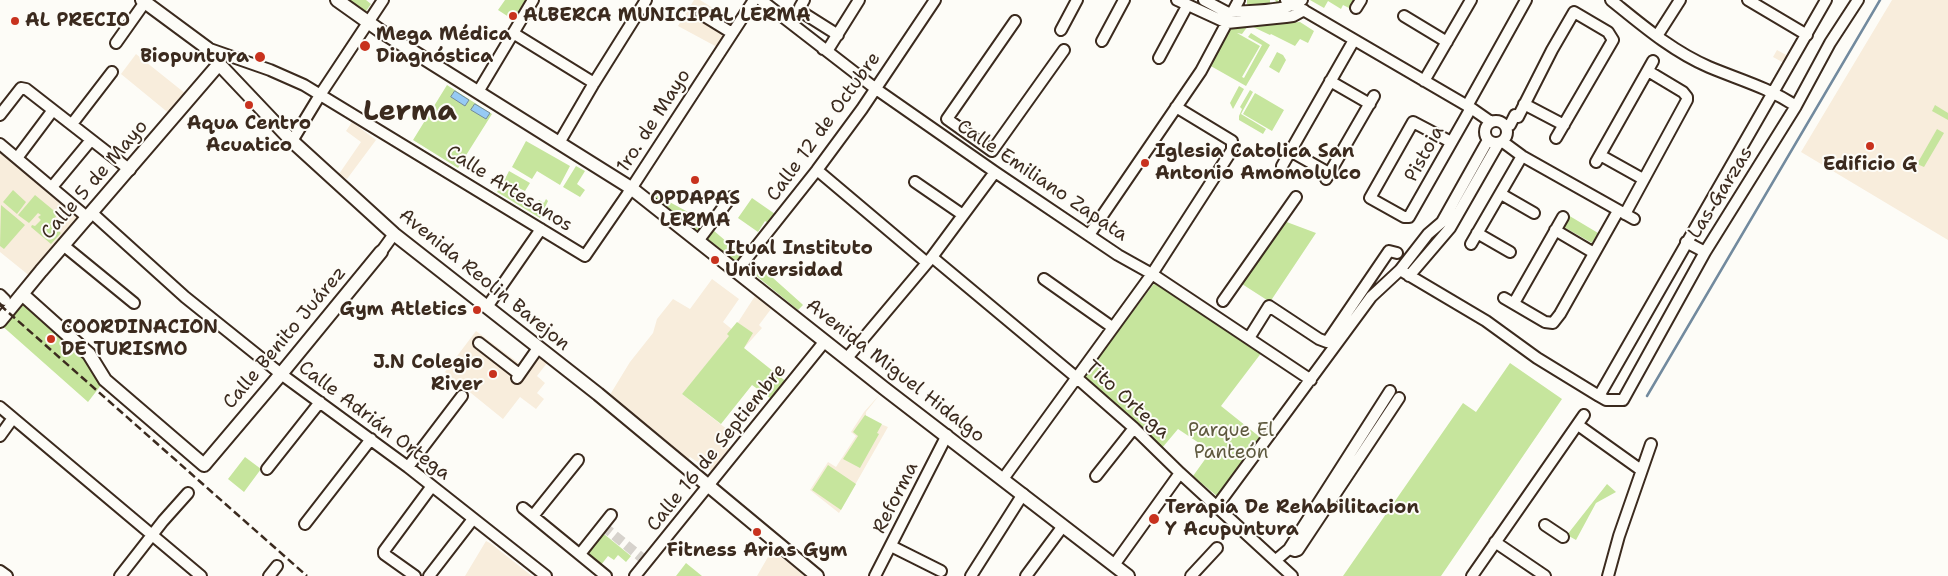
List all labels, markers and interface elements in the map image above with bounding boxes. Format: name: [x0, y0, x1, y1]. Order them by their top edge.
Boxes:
place label: ALBERCA MUNICIPAL LERMA: [523, 5, 811, 27]
place label: AL PRECIO: [25, 10, 130, 32]
marker: ALBERCA MUNICIPAL LERMA: [507, 10, 519, 22]
marker: AL PRECIO: [9, 15, 21, 27]
place label: Mega Médica Diagnóstica: [376, 24, 511, 68]
marker: Mega Médica Diagnóstica: [358, 39, 372, 53]
place label: Biopuntura: [140, 46, 249, 68]
street label: Calle 12 de Octubre: [762, 48, 886, 206]
marker: Biopuntura: [253, 50, 267, 64]
street label: 1ro. de Mayo: [612, 65, 696, 177]
district label: Lerma: [363, 95, 457, 129]
marker: Aqua Centro Acuatico: [243, 99, 255, 111]
place label: Aqua Centro Acuatico: [187, 113, 311, 157]
street label: Calle Emiliano Zapata: [952, 115, 1132, 247]
street label: Calle 5 de Mayo: [37, 116, 153, 244]
street label: Pistoia: [1400, 122, 1450, 186]
marker: Edificio G: [1864, 140, 1876, 152]
street label: Calle Artesanos: [441, 141, 577, 237]
place label: Iglesia Catolica San Antonio Amomolulco: [1155, 141, 1361, 185]
street label: Las Garzas: [1684, 143, 1758, 243]
place label: Edificio G: [1823, 154, 1917, 176]
marker: Iglesia Catolica San Antonio Amomolulco: [1139, 157, 1151, 169]
marker: OPDAPAS LERMA: [689, 174, 701, 186]
place label: OPDAPAS LERMA: [650, 188, 740, 232]
street label: Avenida Reolin Barejon: [394, 204, 574, 356]
place label: Itual Instituto Universidad: [725, 238, 873, 282]
marker: Itual Instituto Universidad: [709, 254, 721, 266]
street label: Calle Benito Juárez: [219, 262, 351, 414]
street label: Avenida Miguel Hidalgo: [801, 294, 989, 448]
place label: Gym Atletics: [340, 299, 467, 321]
marker: Gym Atletics: [471, 304, 483, 316]
place label: COORDINACION DE TURISMO: [61, 317, 218, 361]
marker: COORDINACION DE TURISMO: [45, 333, 57, 345]
place label: J.N Colegio River: [373, 352, 483, 396]
street label: Calle Adrián Ortega: [294, 356, 454, 486]
street label: Tito Ortega: [1080, 356, 1174, 444]
street label: Calle 16 de Septiembre: [642, 360, 792, 536]
marker: J.N Colegio River: [487, 368, 499, 380]
park label: Parque El Panteón: [1188, 420, 1274, 464]
street label: Reforma: [868, 458, 924, 538]
place label: Terapia De Rehabilitacion Y Acupuntura: [1165, 497, 1419, 541]
marker: Terapia De Rehabilitacion Y Acupuntura: [1147, 512, 1161, 526]
marker: Fitness Arias Gym: [751, 526, 763, 538]
place label: Fitness Arias Gym: [667, 540, 847, 562]

